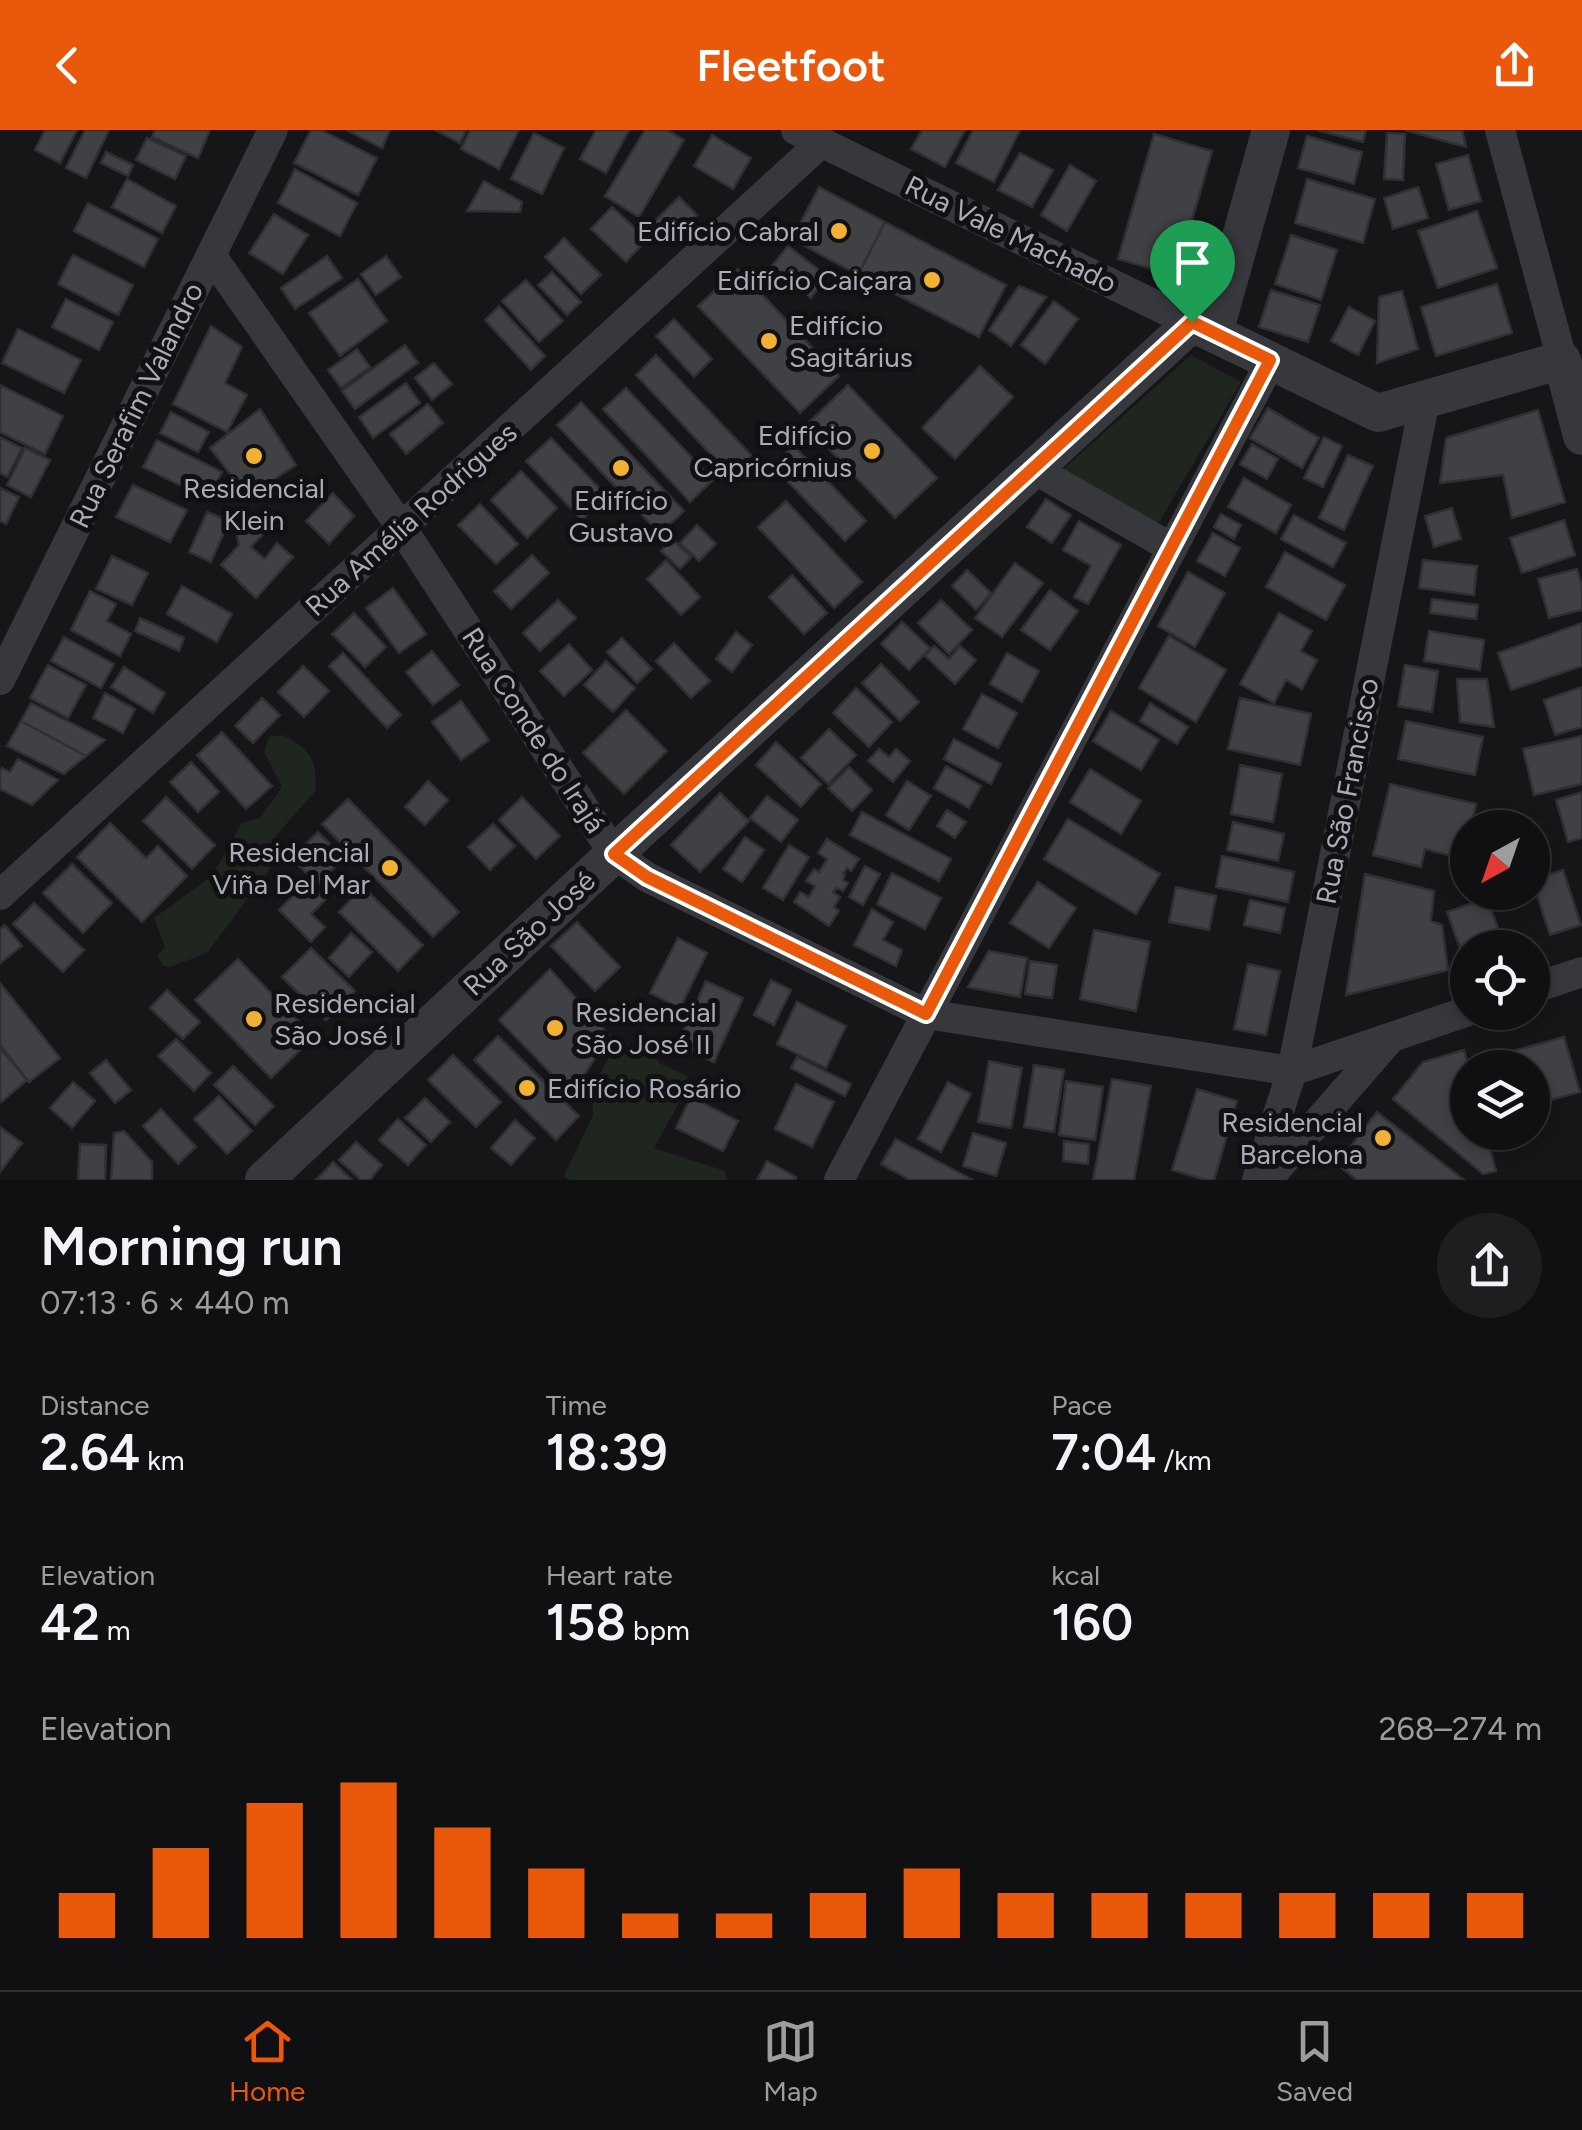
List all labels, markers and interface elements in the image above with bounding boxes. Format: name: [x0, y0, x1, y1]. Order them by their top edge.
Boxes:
icon: back: [40, 38, 95, 93]
text: Fleetfoot: [696, 38, 886, 92]
icon: share: [1487, 38, 1542, 93]
street label: Rua Vale Machado: [900, 168, 1122, 300]
place label: Edifício Cabral: [637, 214, 819, 248]
marker: Edifício Cabral: [828, 220, 850, 242]
pin: [1150, 220, 1235, 323]
icon: arrive: [1165, 235, 1220, 290]
place label: Edifício Caiçara: [717, 263, 912, 297]
marker: Edifício Caiçara: [921, 269, 943, 291]
street label: Rua Serafim Valandro: [62, 277, 210, 533]
place label: Edifício Sagitárius: [789, 308, 913, 374]
marker: Edifício Sagitárius: [758, 330, 780, 352]
street label: Rua Amélia Rodrigues: [298, 415, 524, 623]
place label: Edifício Capricórnius: [693, 418, 852, 484]
marker: Edifício Capricórnius: [861, 440, 883, 462]
marker: Residencial Klein: [243, 445, 265, 467]
marker: Edifício Gustavo: [610, 457, 632, 479]
place label: Residencial Klein: [183, 471, 325, 537]
place label: Edifício Gustavo: [568, 483, 674, 549]
street label: Rua Conde do Irajá: [455, 621, 613, 839]
street label: Rua São Francisco: [1308, 675, 1386, 907]
north arrow: [1450, 810, 1550, 910]
map controls: [1450, 810, 1550, 1150]
place label: Residencial Viña Del Mar: [212, 835, 371, 901]
marker: Residencial Viña Del Mar: [379, 857, 401, 879]
street label: Rua São José: [456, 863, 602, 1003]
button: locate: [1450, 930, 1550, 1030]
place label: Residencial São José I: [274, 986, 416, 1052]
place label: Residencial São José II: [575, 995, 717, 1061]
marker: Residencial São José I: [243, 1008, 265, 1030]
marker: Residencial São José II: [544, 1017, 566, 1039]
button: layers: [1450, 1050, 1550, 1150]
place label: Edifício Rosário: [547, 1071, 741, 1105]
marker: Edifício Rosário: [516, 1077, 538, 1099]
place label: Residencial Barcelona: [1221, 1105, 1363, 1171]
marker: Residencial Barcelona: [1372, 1127, 1394, 1149]
text: Morning run: [40, 1213, 343, 1279]
button: share: [1437, 1213, 1542, 1318]
text: 07:13 · 6 × 440 m: [40, 1284, 290, 1322]
text: Distance: [40, 1388, 150, 1422]
text: Time: [546, 1388, 607, 1422]
text: Pace: [1051, 1388, 1112, 1422]
text: 2.64: [40, 1422, 140, 1483]
text: 18:39: [546, 1422, 668, 1483]
text: 7:04: [1051, 1422, 1156, 1483]
text: km: [140, 1443, 185, 1477]
text: /km: [1156, 1443, 1212, 1477]
text: Elevation: [40, 1558, 155, 1592]
text: Heart rate: [546, 1558, 673, 1592]
text: kcal: [1051, 1558, 1100, 1592]
text: 42: [40, 1592, 100, 1653]
text: 158: [546, 1592, 626, 1653]
text: 160: [1051, 1592, 1133, 1653]
text: m: [100, 1613, 131, 1647]
text: bpm: [626, 1613, 690, 1647]
text: Elevation: [40, 1710, 172, 1748]
text: 268–274 m: [1379, 1710, 1542, 1748]
tab: Home: [229, 2014, 305, 2108]
tab: Map: [763, 2014, 818, 2108]
tab: Saved: [1276, 2014, 1353, 2108]

